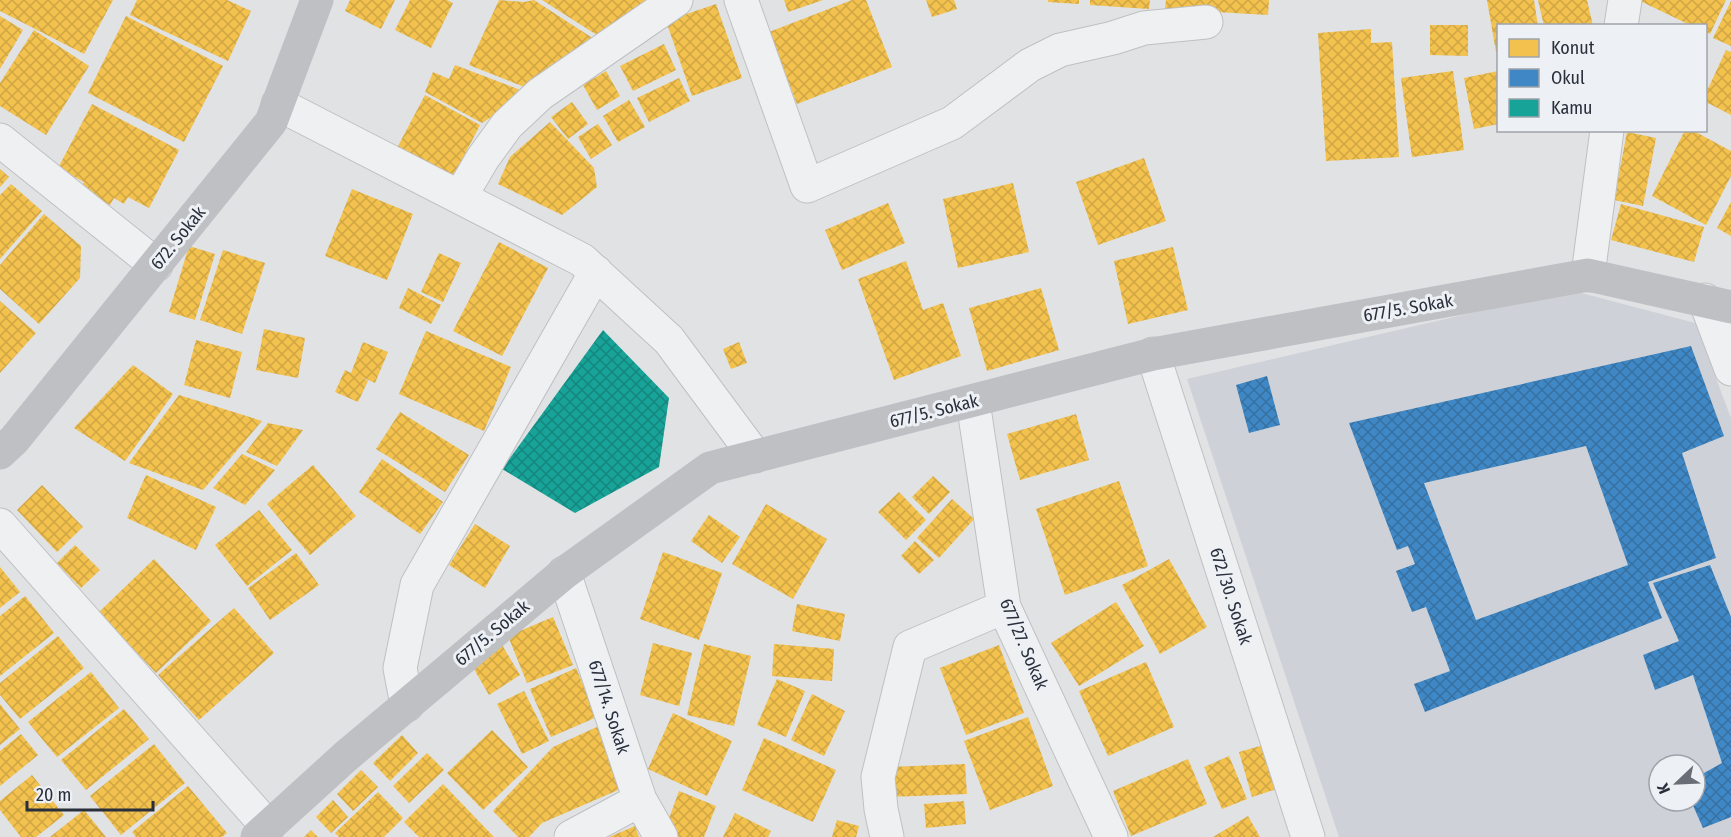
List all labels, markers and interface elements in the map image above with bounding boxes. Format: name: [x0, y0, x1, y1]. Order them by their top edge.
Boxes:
legend: [1497, 24, 1707, 132]
text: Konut: [1551, 37, 1595, 59]
text: Okul: [1551, 67, 1585, 89]
text: Kamu: [1551, 97, 1592, 119]
street label: 672. Sokak: [146, 201, 211, 274]
street label: 677/5. Sokak: [1361, 289, 1455, 327]
street label: 677/5. Sokak: [887, 389, 981, 433]
street label: 672/30. Sokak: [1205, 545, 1257, 648]
street label: 677/5. Sokak: [450, 595, 534, 671]
street label: 677/27. Sokak: [995, 595, 1053, 694]
street label: 677/14. Sokak: [584, 657, 635, 757]
north arrow: [1647, 753, 1707, 813]
scale bar: [27, 774, 153, 812]
text: K: [1653, 780, 1674, 797]
text: 20 m: [36, 784, 71, 806]

